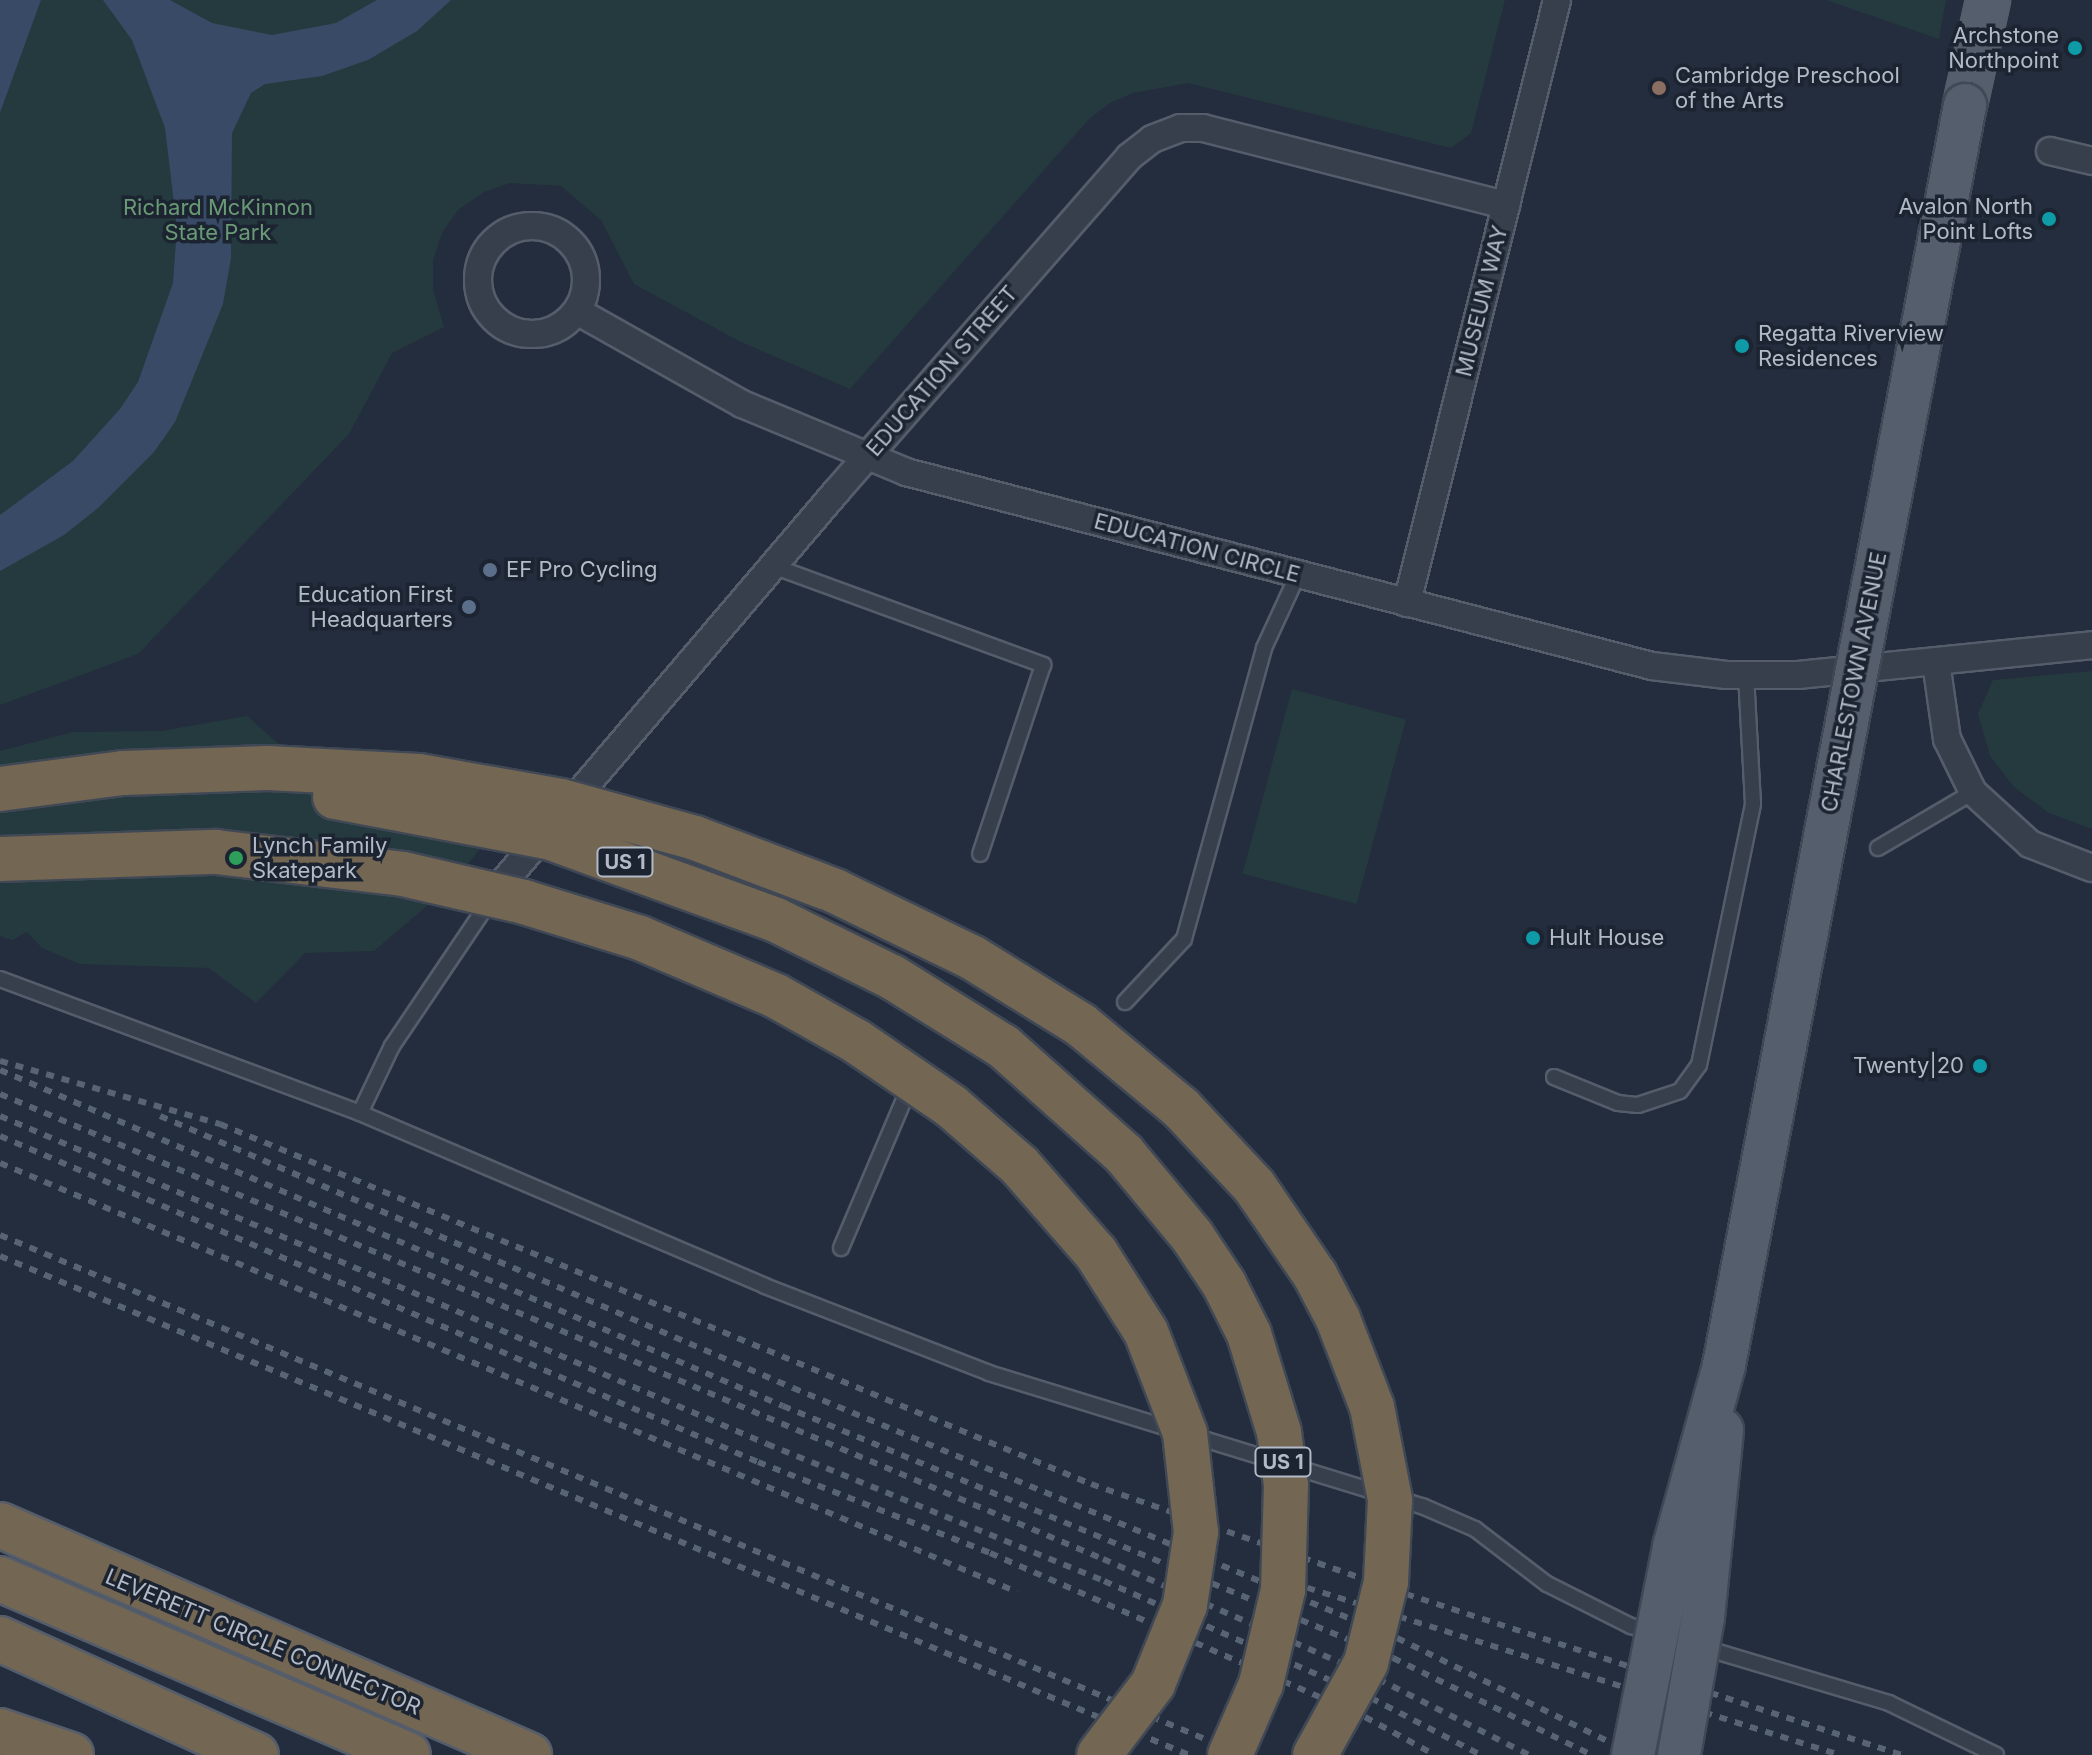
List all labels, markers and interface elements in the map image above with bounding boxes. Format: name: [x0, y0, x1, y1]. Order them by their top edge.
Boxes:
place label: Archstone Northpoint: [1948, 22, 2059, 74]
marker: Archstone Northpoint: [2066, 39, 2084, 57]
place label: Cambridge Preschool of the Arts: [1675, 62, 1900, 114]
marker: Cambridge Preschool of the Arts: [1650, 79, 1668, 97]
place label: Avalon North Point Lofts: [1898, 193, 2033, 244]
park label: Richard McKinnon State Park: [123, 194, 313, 246]
marker: Avalon North Point Lofts: [2040, 210, 2058, 228]
street label: MUSEUM WAY: [1450, 223, 1514, 379]
street label: EDUCATION STREET: [861, 280, 1023, 462]
place label: Regatta Riverview Residences: [1758, 320, 1944, 372]
marker: Regatta Riverview Residences: [1733, 337, 1751, 355]
street label: EDUCATION CIRCLE: [1091, 508, 1303, 588]
street label: CHARLESTOWN AVENUE: [1816, 550, 1892, 814]
place label: EF Pro Cycling: [506, 557, 657, 583]
marker: EF Pro Cycling: [481, 561, 499, 579]
place label: Education First Headquarters: [298, 581, 453, 632]
marker: Education First Headquarters: [460, 598, 478, 616]
place label: Lynch Family Skatepark: [252, 832, 387, 884]
road number: US 1: [595, 846, 655, 878]
marker: Lynch Family Skatepark: [227, 849, 245, 867]
place label: Hult House: [1549, 925, 1664, 951]
marker: Hult House: [1524, 929, 1542, 947]
place label: Twenty|20: [1853, 1053, 1964, 1079]
marker: Twenty|20: [1971, 1057, 1989, 1075]
road number: US 1: [1253, 1446, 1313, 1478]
street label: LEVERETT CIRCLE CONNECTOR: [101, 1563, 425, 1721]

